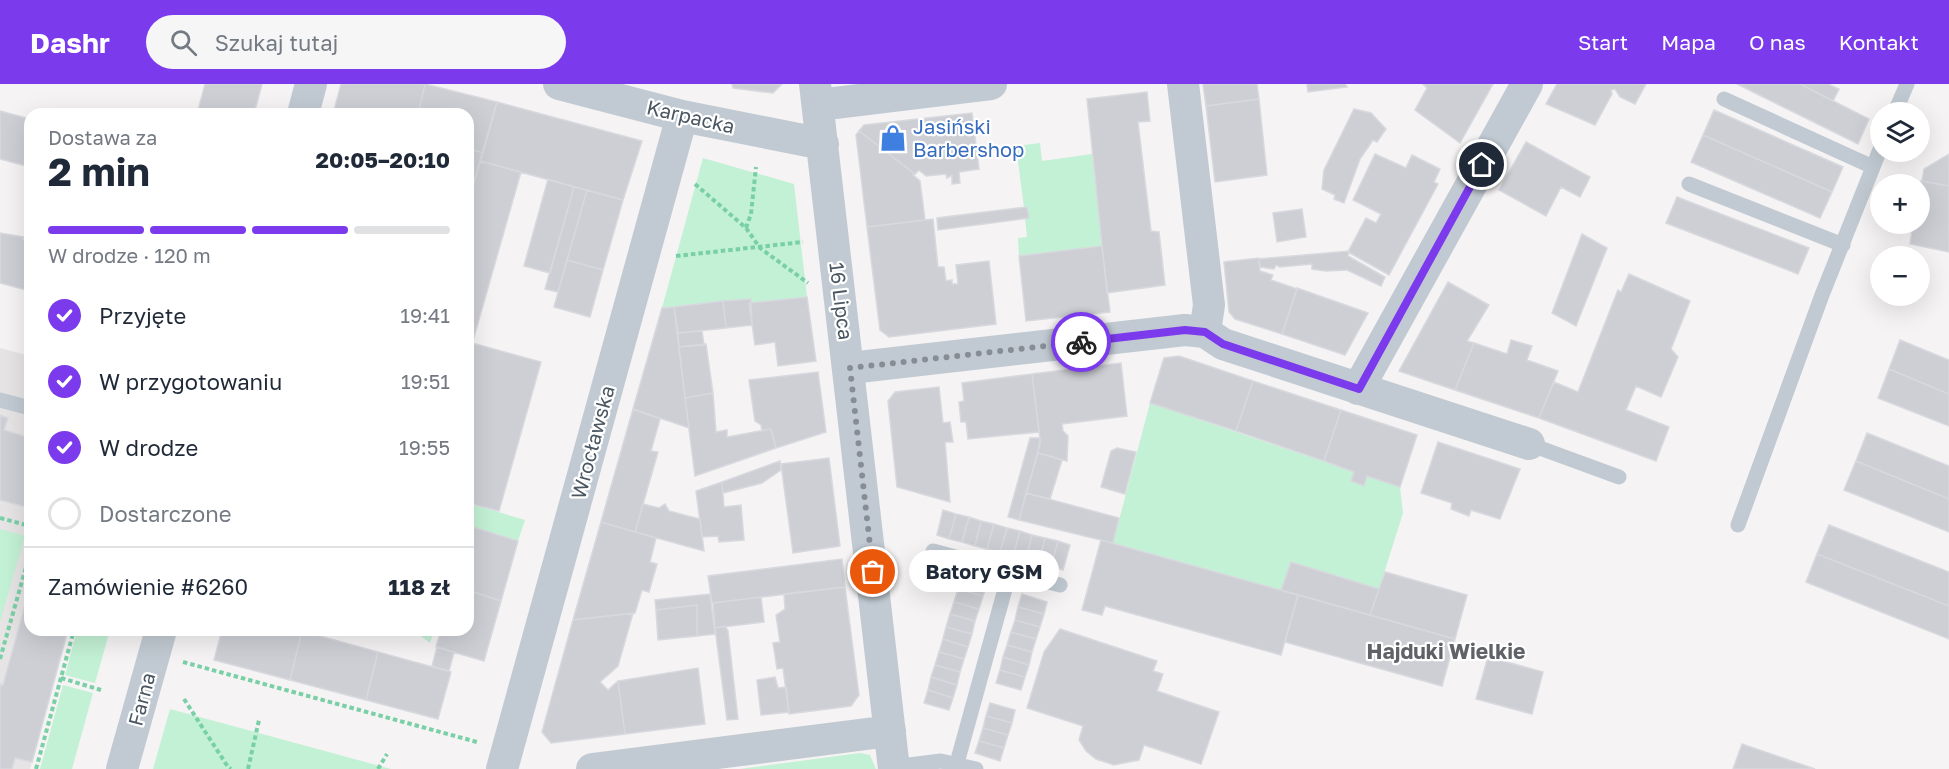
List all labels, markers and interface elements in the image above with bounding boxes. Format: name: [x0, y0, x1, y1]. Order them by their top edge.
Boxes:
search box: [146, 15, 566, 69]
text: Dashr: [30, 26, 110, 59]
icon: search: [167, 26, 200, 59]
text: Szukaj tutaj: [215, 29, 338, 56]
text: Start: [1578, 29, 1628, 55]
text: Mapa: [1661, 29, 1716, 55]
text: O nas: [1749, 29, 1806, 55]
text: Kontakt: [1839, 29, 1919, 55]
street label: Karpacka: [645, 94, 737, 138]
map controls: [1870, 102, 1930, 306]
button: layers: [1870, 102, 1930, 162]
place label: Jasiński Barbershop: [913, 114, 1024, 161]
shop icon: Jasiński Barbershop: [878, 123, 908, 153]
text: Dostawa za: [48, 125, 157, 149]
pin: [1456, 139, 1507, 190]
text: 20:05–20:10: [315, 146, 450, 173]
text: 2 min: [48, 148, 150, 195]
icon: home: [1465, 148, 1498, 181]
button: +: [1870, 174, 1930, 234]
text: W drodze · 120 m: [48, 243, 211, 267]
button: −: [1870, 246, 1930, 306]
street label: 16 Lipca: [825, 261, 859, 341]
icon: check: [48, 299, 81, 332]
text: Przyjęte: [99, 302, 186, 329]
text: 19:41: [400, 303, 450, 327]
courier: [1051, 312, 1111, 372]
icon: bike: [1065, 326, 1098, 359]
icon: check: [48, 365, 81, 398]
text: W przygotowaniu: [99, 368, 282, 395]
text: 19:51: [401, 369, 450, 393]
street label: Wrocławska: [565, 383, 619, 501]
icon: check: [48, 431, 81, 464]
text: W drodze: [99, 434, 198, 461]
text: 19:55: [399, 435, 450, 459]
text: Dostarczone: [99, 500, 232, 527]
pin: [847, 546, 898, 597]
callout: Batory GSM: [909, 551, 1059, 593]
icon: bag: [856, 555, 889, 588]
text: Batory GSM: [926, 559, 1042, 583]
text: Zamówienie #6260: [48, 573, 248, 600]
text: 118 zł: [388, 573, 450, 600]
district label: Hajduki Wielkie: [1367, 638, 1526, 664]
street label: Farna: [122, 670, 160, 728]

